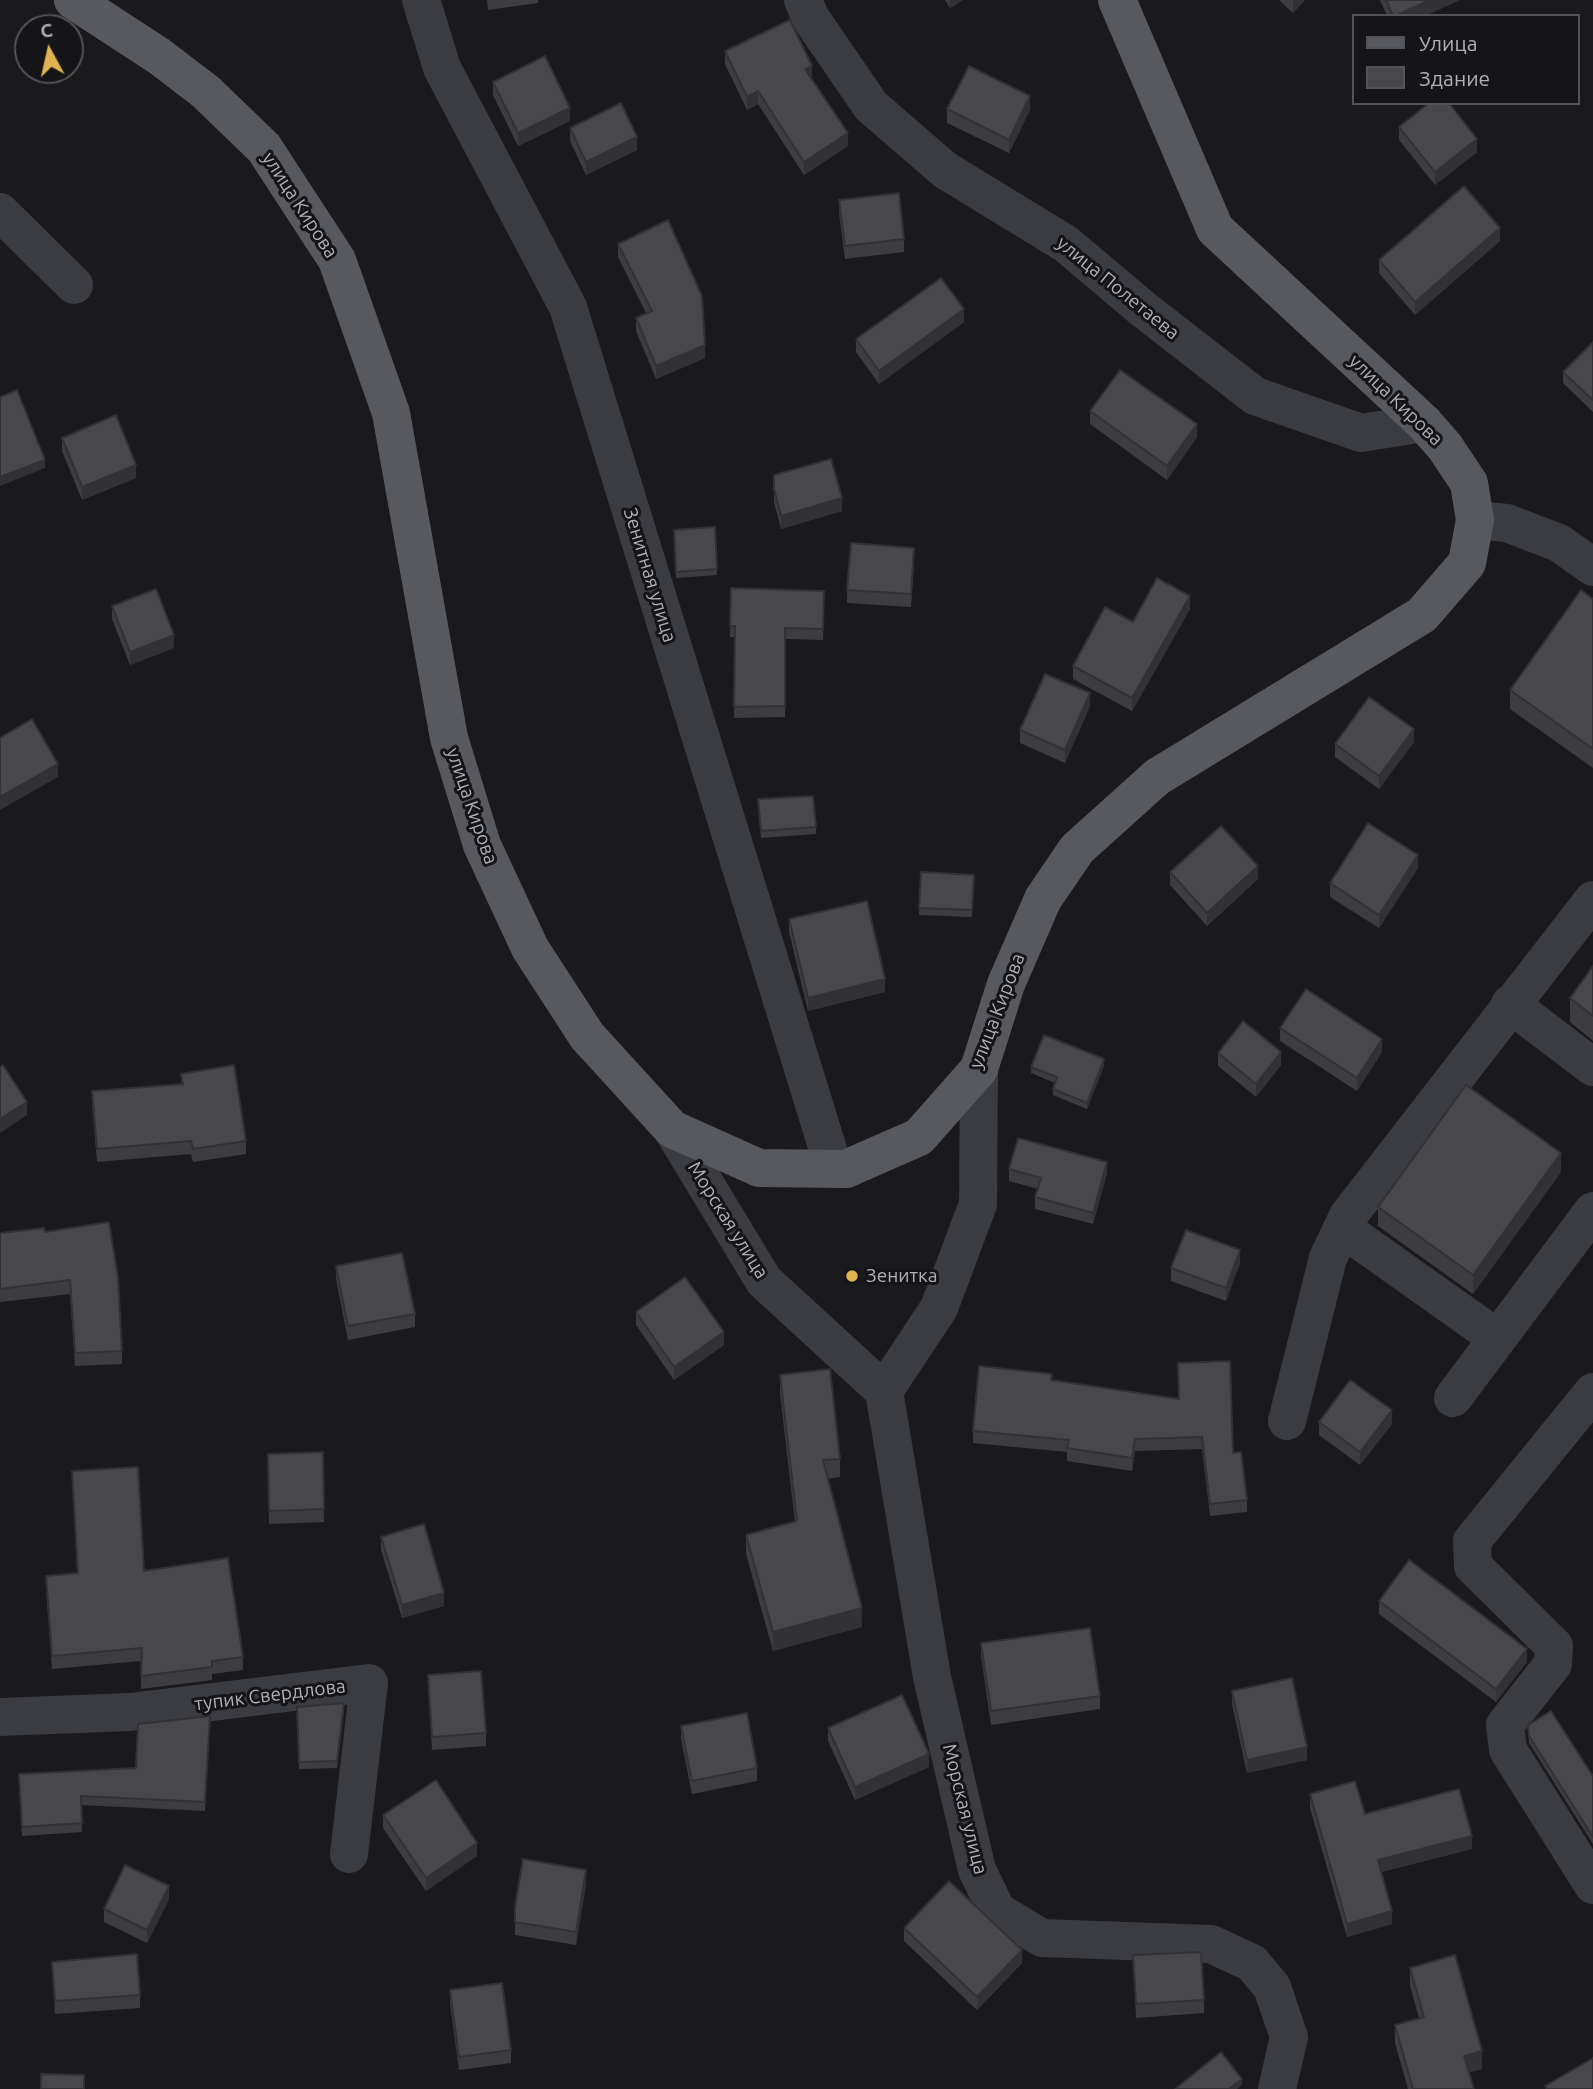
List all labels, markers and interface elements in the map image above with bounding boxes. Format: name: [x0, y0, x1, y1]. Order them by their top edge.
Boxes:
north arrow: [14, 14, 84, 84]
legend: [1352, 14, 1579, 105]
text: С: [39, 18, 54, 42]
text: Улица: [1419, 31, 1477, 55]
text: Здание: [1419, 66, 1490, 90]
street label: улица Кирова: [257, 148, 343, 262]
street label: улица Полетаева: [1052, 232, 1184, 344]
street label: улица Кирова: [1344, 350, 1448, 450]
street label: Зенитная улица: [619, 505, 681, 645]
street label: улица Кирова: [441, 745, 503, 867]
street label: улица Кирова: [965, 950, 1029, 1072]
street label: Морская улица: [683, 1157, 773, 1283]
place label: Зенитка: [866, 1265, 937, 1287]
marker: Зенитка: [844, 1268, 860, 1284]
street label: тупик Свердлова: [193, 1674, 347, 1716]
street label: Морская улица: [938, 1741, 992, 1877]

